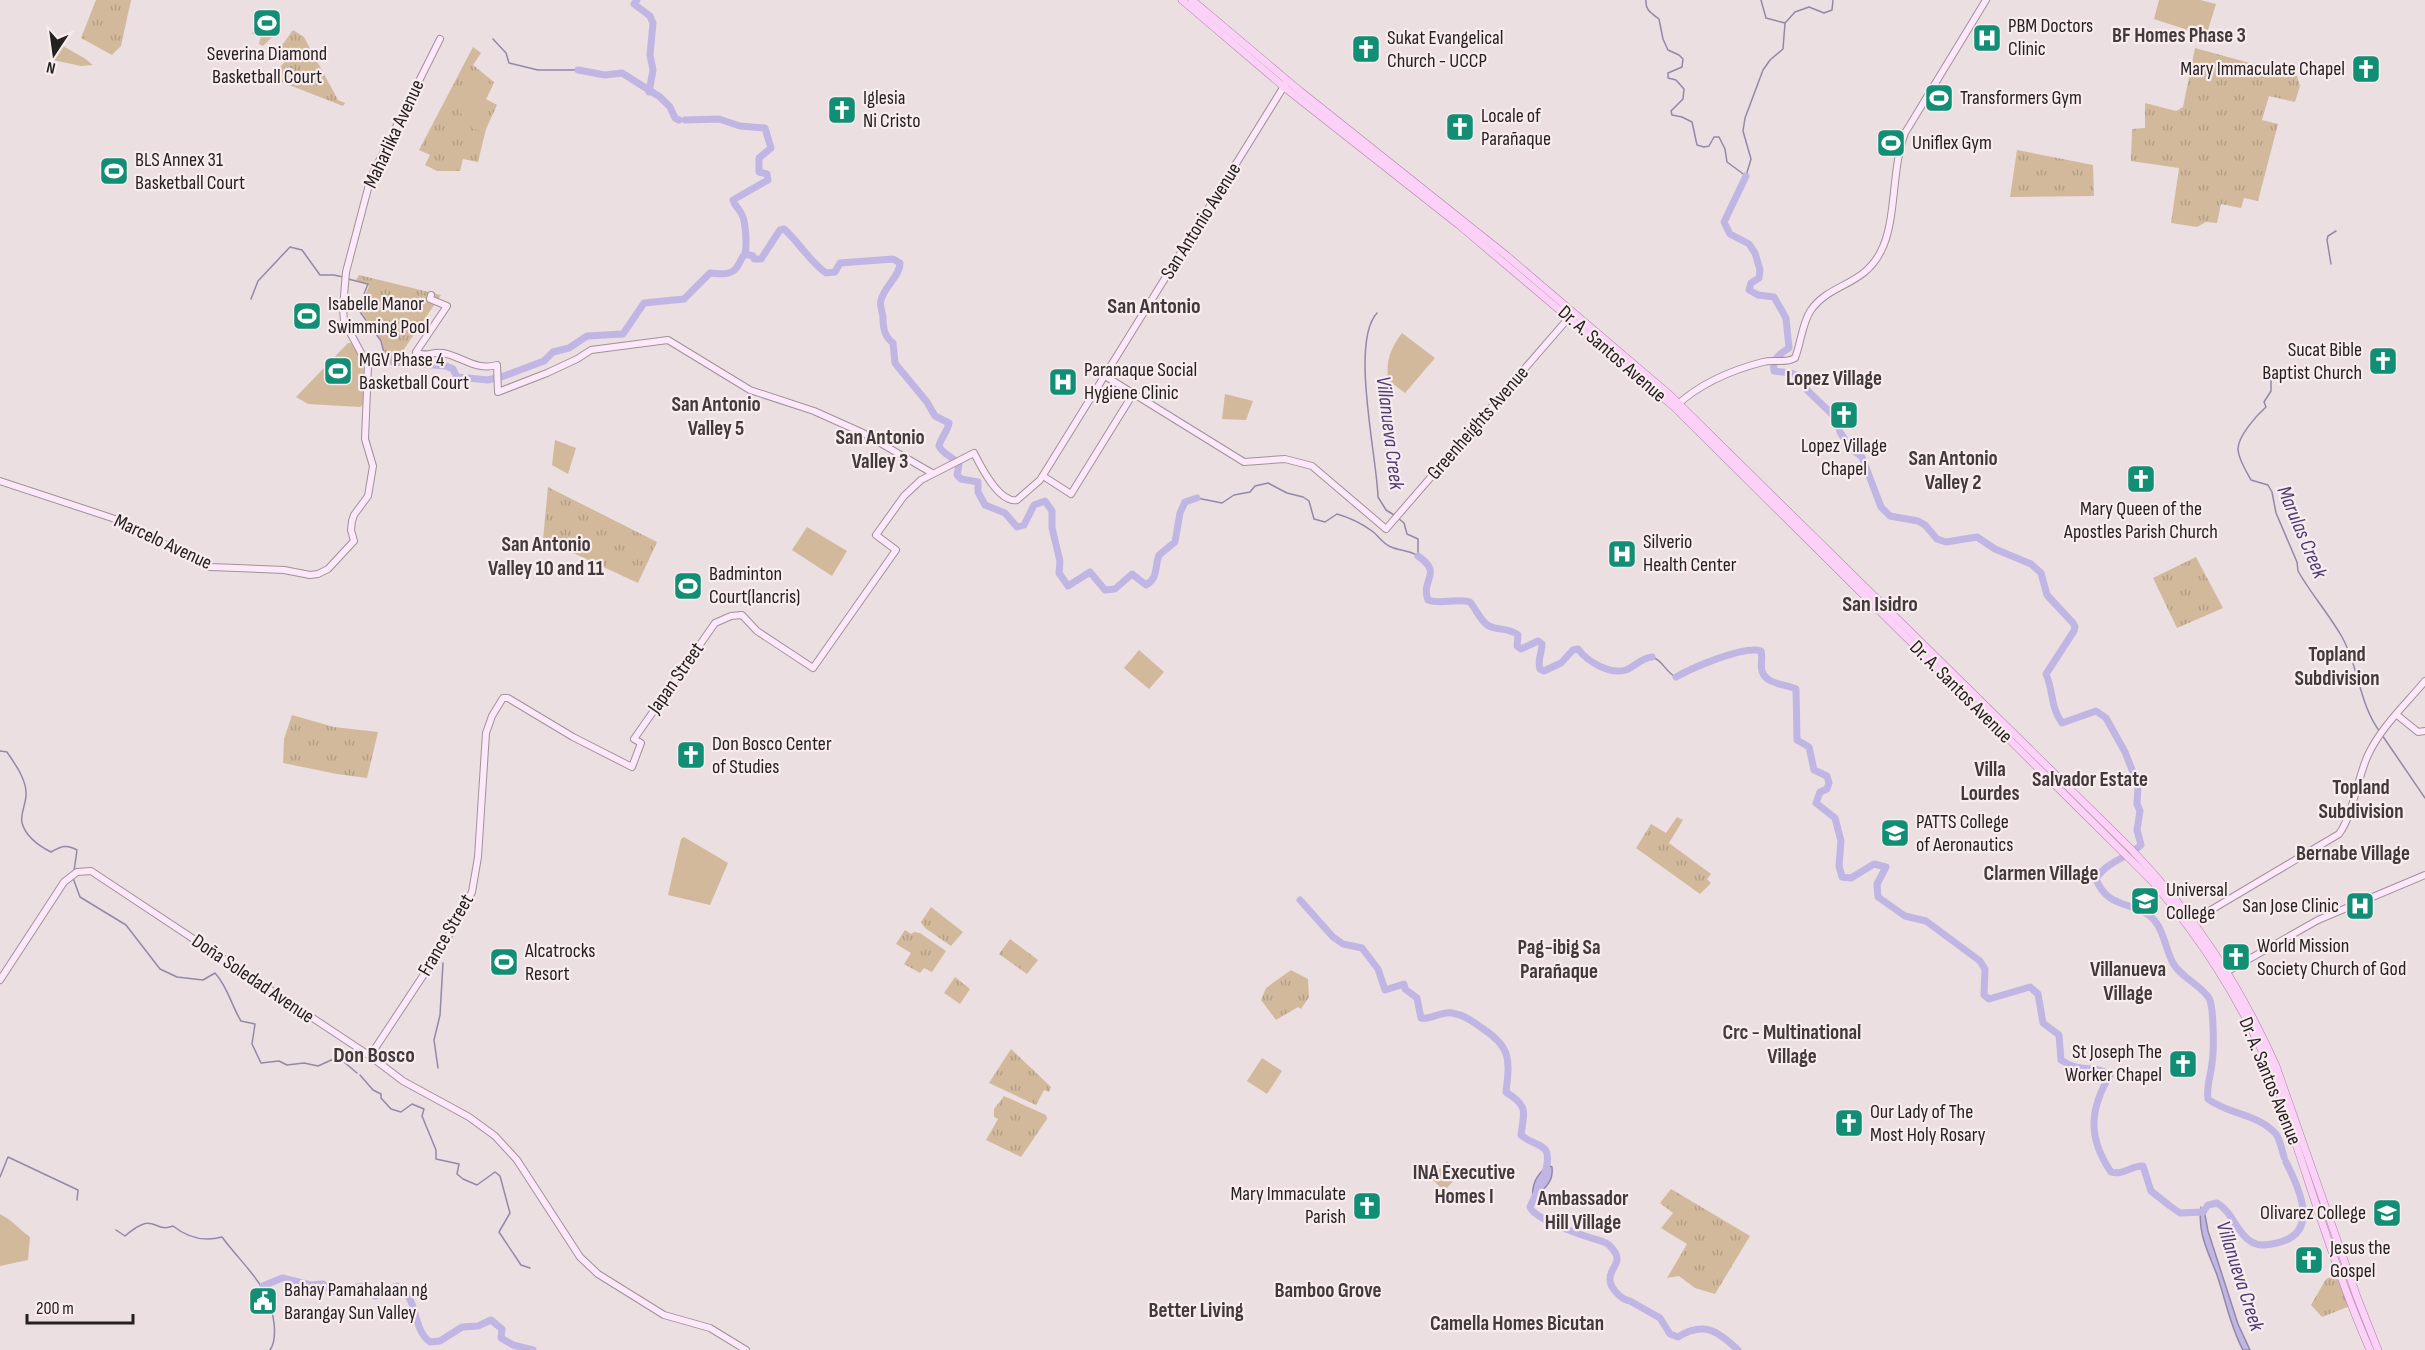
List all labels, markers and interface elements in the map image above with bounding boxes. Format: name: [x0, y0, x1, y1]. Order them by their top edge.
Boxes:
sports icon: Severina Diamond Basketball Court: [251, 7, 283, 39]
place label: PBM Doctors Clinic: [2008, 14, 2093, 61]
hospital icon: PBM Doctors Clinic: [1971, 22, 2003, 54]
district label: BF Homes Phase 3: [2112, 23, 2246, 48]
north arrow: [24, 24, 84, 84]
place label: Sukat Evangelical Church - UCCP: [1387, 26, 1503, 73]
church icon: Sukat Evangelical Church - UCCP: [1350, 33, 1382, 65]
place label: Severina Diamond Basketball Court: [207, 42, 327, 89]
church icon: Mary Immaculate Chapel: [2350, 53, 2382, 85]
text: N: [45, 57, 57, 77]
place label: Mary Immaculate Chapel: [2180, 57, 2345, 81]
street label: Maharlika Avenue: [358, 76, 430, 192]
sports icon: Transformers Gym: [1923, 82, 1955, 114]
place label: Iglesia Ni Cristo: [863, 86, 921, 133]
place label: Transformers Gym: [1960, 86, 2082, 110]
church icon: Iglesia Ni Cristo: [826, 94, 858, 126]
place label: Locale of Parañaque: [1481, 104, 1551, 151]
church icon: Locale of Parañaque: [1444, 111, 1476, 143]
sports icon: Uniflex Gym: [1875, 127, 1907, 159]
place label: Uniflex Gym: [1912, 131, 1992, 155]
place label: BLS Annex 31 Basketball Court: [135, 148, 245, 195]
sports icon: BLS Annex 31 Basketball Court: [98, 155, 130, 187]
street label: San Antonio Avenue: [1156, 158, 1246, 284]
place label: Isabelle Manor Swimming Pool: [328, 292, 429, 339]
district label: San Antonio: [1107, 293, 1201, 320]
sports icon: Isabelle Manor Swimming Pool: [291, 300, 323, 332]
street label: Dr. A. Santos Avenue: [1553, 300, 1671, 408]
place label: Sucat Bible Baptist Church: [2262, 338, 2362, 385]
church icon: Sucat Bible Baptist Church: [2367, 345, 2399, 377]
place label: MGV Phase 4 Basketball Court: [359, 348, 469, 395]
sports icon: MGV Phase 4 Basketball Court: [322, 355, 354, 387]
place label: Paranaque Social Hygiene Clinic: [1084, 358, 1197, 405]
street label: Greenheights Avenue: [1422, 361, 1534, 485]
hospital icon: Paranaque Social Hygiene Clinic: [1047, 366, 1079, 398]
district label: Lopez Village: [1786, 366, 1882, 391]
water label: Villanueva Creek: [1371, 375, 1409, 492]
district label: San Antonio Valley 5: [671, 392, 761, 441]
church icon: Lopez Village Chapel: [1828, 399, 1860, 431]
district label: San Antonio Valley 3: [835, 425, 925, 474]
place label: Lopez Village Chapel: [1801, 434, 1887, 481]
district label: San Antonio Valley 2: [1908, 446, 1998, 495]
church icon: Mary Queen of the Apostles Parish Church: [2125, 463, 2157, 495]
water label: Marulas Creek: [2271, 482, 2333, 583]
place label: Mary Queen of the Apostles Parish Church: [2063, 497, 2218, 544]
street label: Marcelo Avenue: [110, 509, 216, 575]
place label: Silverio Health Center: [1643, 530, 1737, 577]
district label: San Antonio Valley 10 and 11: [488, 532, 604, 581]
hospital icon: Silverio Health Center: [1606, 538, 1638, 570]
place label: Badminton Court(lancris): [709, 562, 800, 609]
sports icon: Badminton Court(lancris): [672, 570, 704, 602]
district label: San Isidro: [1842, 591, 1918, 618]
street label: Dr. A. Santos Avenue: [1905, 636, 2017, 748]
street label: Japan Street: [642, 638, 709, 719]
district label: Topland Subdivision: [2294, 642, 2380, 691]
place label: Don Bosco Center of Studies: [712, 732, 832, 779]
church icon: Don Bosco Center of Studies: [675, 739, 707, 771]
district label: Villa Lourdes: [1961, 757, 2019, 806]
district label: Salvador Estate: [2032, 767, 2148, 792]
district label: Topland Subdivision: [2318, 775, 2404, 824]
place label: PATTS College of Aeronautics: [1916, 810, 2013, 857]
school or university icon: PATTS College of Aeronautics: [1879, 817, 1911, 849]
district label: Bernabe Village: [2296, 841, 2410, 866]
district label: Clarmen Village: [1984, 861, 2099, 886]
place label: Universal College: [2166, 878, 2228, 925]
school or university icon: Universal College: [2129, 885, 2161, 917]
street label: France Street: [413, 890, 479, 980]
hospital icon: San Jose Clinic: [2344, 890, 2376, 922]
place label: San Jose Clinic: [2242, 894, 2339, 918]
street label: Doña Soledad Avenue: [187, 929, 319, 1029]
place label: World Mission Society Church of God: [2257, 934, 2406, 981]
district label: Pag-ibig Sa Parañaque: [1517, 935, 1601, 984]
place label: Alcatrocks Resort: [524, 939, 595, 986]
church icon: World Mission Society Church of God: [2220, 941, 2252, 973]
sports icon: Alcatrocks Resort: [488, 946, 520, 978]
district label: Villanueva Village: [2090, 957, 2166, 1006]
street label: Dr. A. Santos Avenue: [2233, 1014, 2307, 1148]
district label: Crc - Multinational Village: [1723, 1020, 1861, 1069]
place label: St Joseph The Worker Chapel: [2065, 1040, 2162, 1087]
district label: Don Bosco: [333, 1042, 415, 1069]
church icon: St Joseph The Worker Chapel: [2167, 1048, 2199, 1080]
place label: Our Lady of The Most Holy Rosary: [1870, 1100, 1986, 1147]
church icon: Our Lady of The Most Holy Rosary: [1833, 1107, 1865, 1139]
district label: INA Executive Homes I: [1413, 1160, 1515, 1209]
place label: Mary Immaculate Parish: [1230, 1182, 1346, 1229]
district label: Ambassador Hill Village: [1536, 1186, 1629, 1235]
church icon: Mary Immaculate Parish: [1351, 1190, 1383, 1222]
school or university icon: Olivarez College: [2371, 1197, 2403, 1229]
place label: Olivarez College: [2260, 1201, 2366, 1225]
water label: Villanueva Creek: [2211, 1218, 2270, 1335]
place label: Jesus the Gospel: [2329, 1236, 2391, 1283]
church icon: Jesus the Gospel: [2293, 1244, 2325, 1276]
place label: Bahay Pamahalaan ng Barangay Sun Valley: [284, 1278, 428, 1325]
district label: Bamboo Grove: [1274, 1278, 1382, 1303]
public building icon: Bahay Pamahalaan ng Barangay Sun Valley: [247, 1285, 279, 1317]
scale bar: [27, 1287, 134, 1325]
text: 200 m: [36, 1298, 74, 1319]
district label: Better Living: [1148, 1298, 1244, 1323]
district label: Camella Homes Bicutan: [1430, 1311, 1604, 1336]

